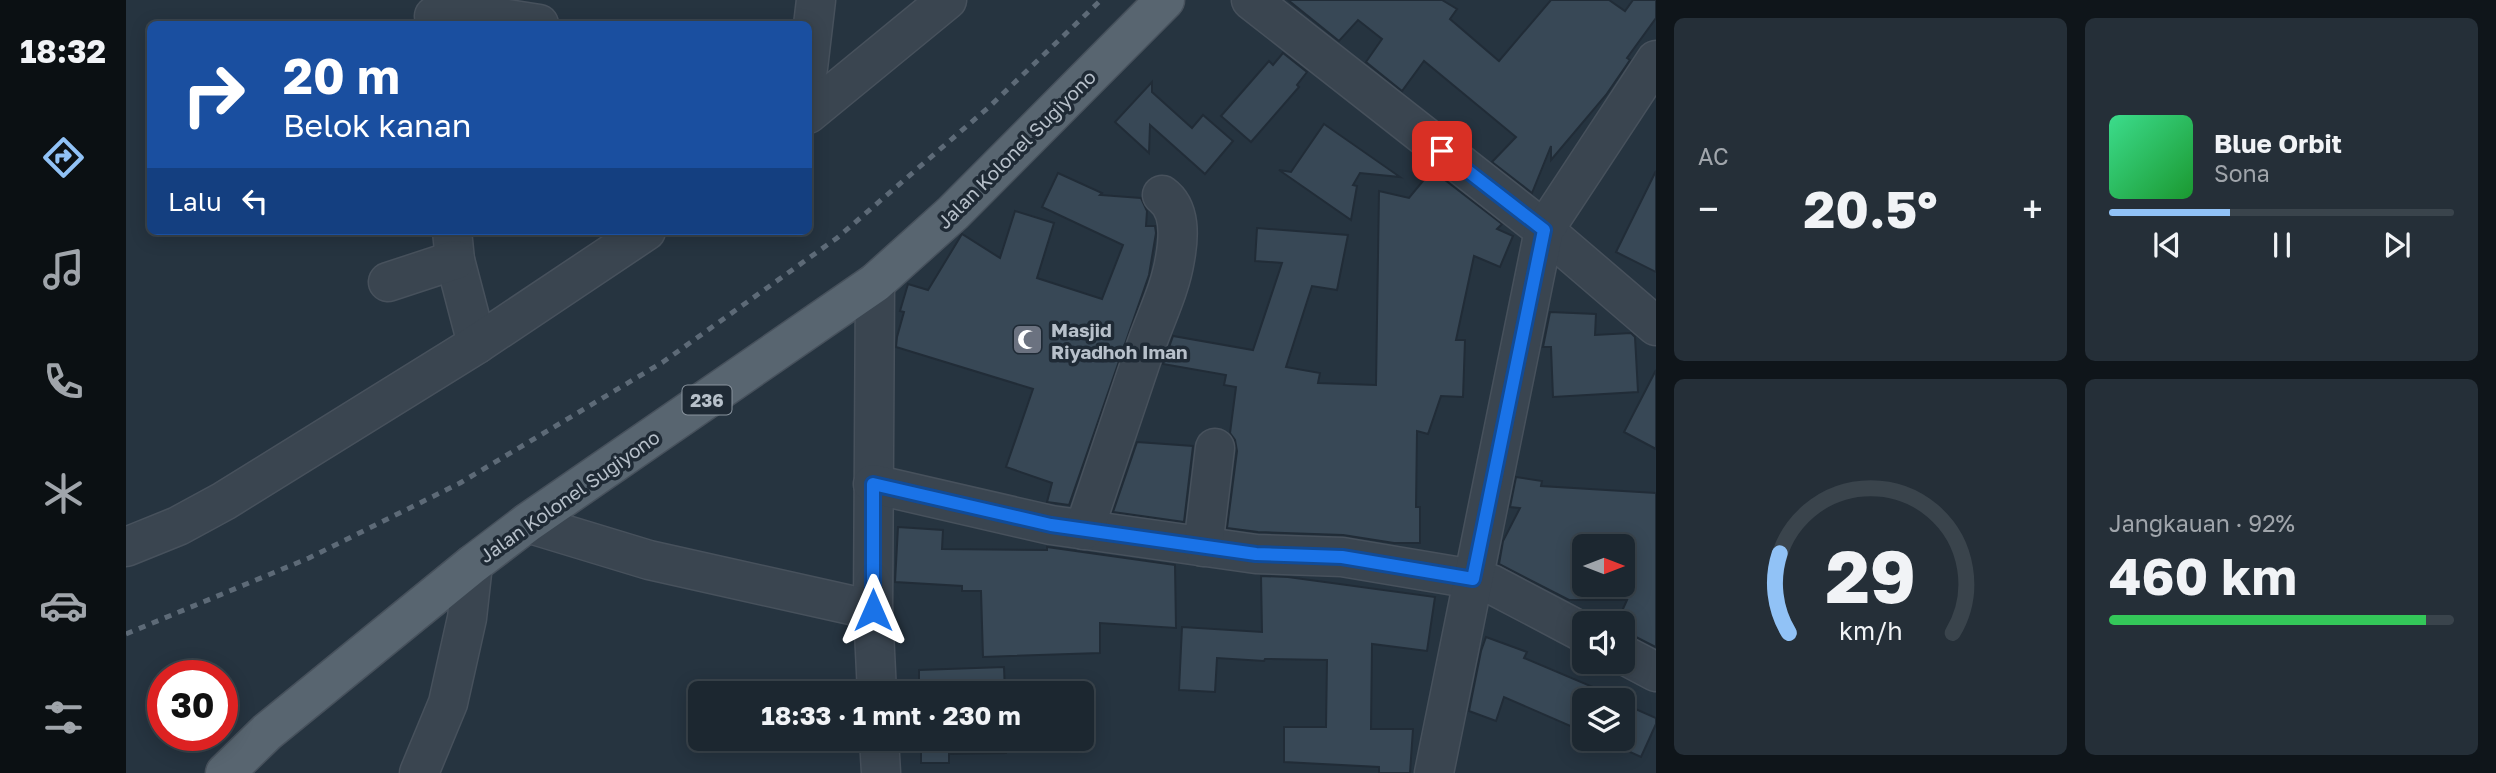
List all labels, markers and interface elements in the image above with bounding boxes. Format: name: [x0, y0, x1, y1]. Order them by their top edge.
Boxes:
text: 18:32: [20, 32, 106, 70]
text: 20 m: [283, 46, 400, 105]
icon: right: [168, 49, 259, 140]
street label: Jalan Kolonel Sugiyono: [932, 65, 1100, 233]
text: Belok kanan: [283, 106, 471, 144]
pin: [1412, 121, 1472, 181]
text: Blue Orbit: [2214, 128, 2342, 159]
icon: arrive: [1423, 132, 1461, 170]
icon: directions: [39, 133, 88, 182]
text: AC: [1698, 142, 1729, 170]
text: Sona: [2214, 159, 2270, 187]
text: 20.5°: [1803, 177, 1938, 239]
icon: left: [236, 182, 274, 220]
text: Lalu: [168, 186, 222, 217]
text: −: [1698, 186, 1719, 231]
text: +: [2022, 186, 2043, 231]
icon: previous: [2148, 226, 2186, 264]
icon: pause: [2263, 226, 2301, 264]
icon: next: [2378, 226, 2416, 264]
icon: music: [39, 245, 88, 294]
place label: Masjid Riyadhoh Iman: [1051, 318, 1188, 363]
mosque icon: Masjid Riyadhoh Iman: [1011, 323, 1045, 357]
icon: phone: [39, 357, 88, 406]
road number: 236: [682, 386, 732, 414]
street label: Jalan Kolonel Sugiyono: [474, 425, 664, 567]
icon: climate: [39, 469, 88, 518]
text: Jangkauan · 92%: [2109, 509, 2295, 537]
text: 29: [1825, 532, 1916, 619]
north arrow: [1572, 534, 1634, 597]
map controls: [1572, 534, 1635, 751]
text: 460 km: [2109, 544, 2297, 606]
position arrow: [836, 573, 910, 647]
icon: car: [39, 581, 88, 630]
button: sound: [1572, 611, 1635, 674]
text: km/h: [1839, 615, 1902, 646]
speed limit sign: 30: [147, 660, 238, 751]
button: layers: [1572, 688, 1635, 751]
icon: filters: [39, 693, 88, 742]
text: 18:33 · 1 mnt · 230 m: [761, 700, 1021, 731]

